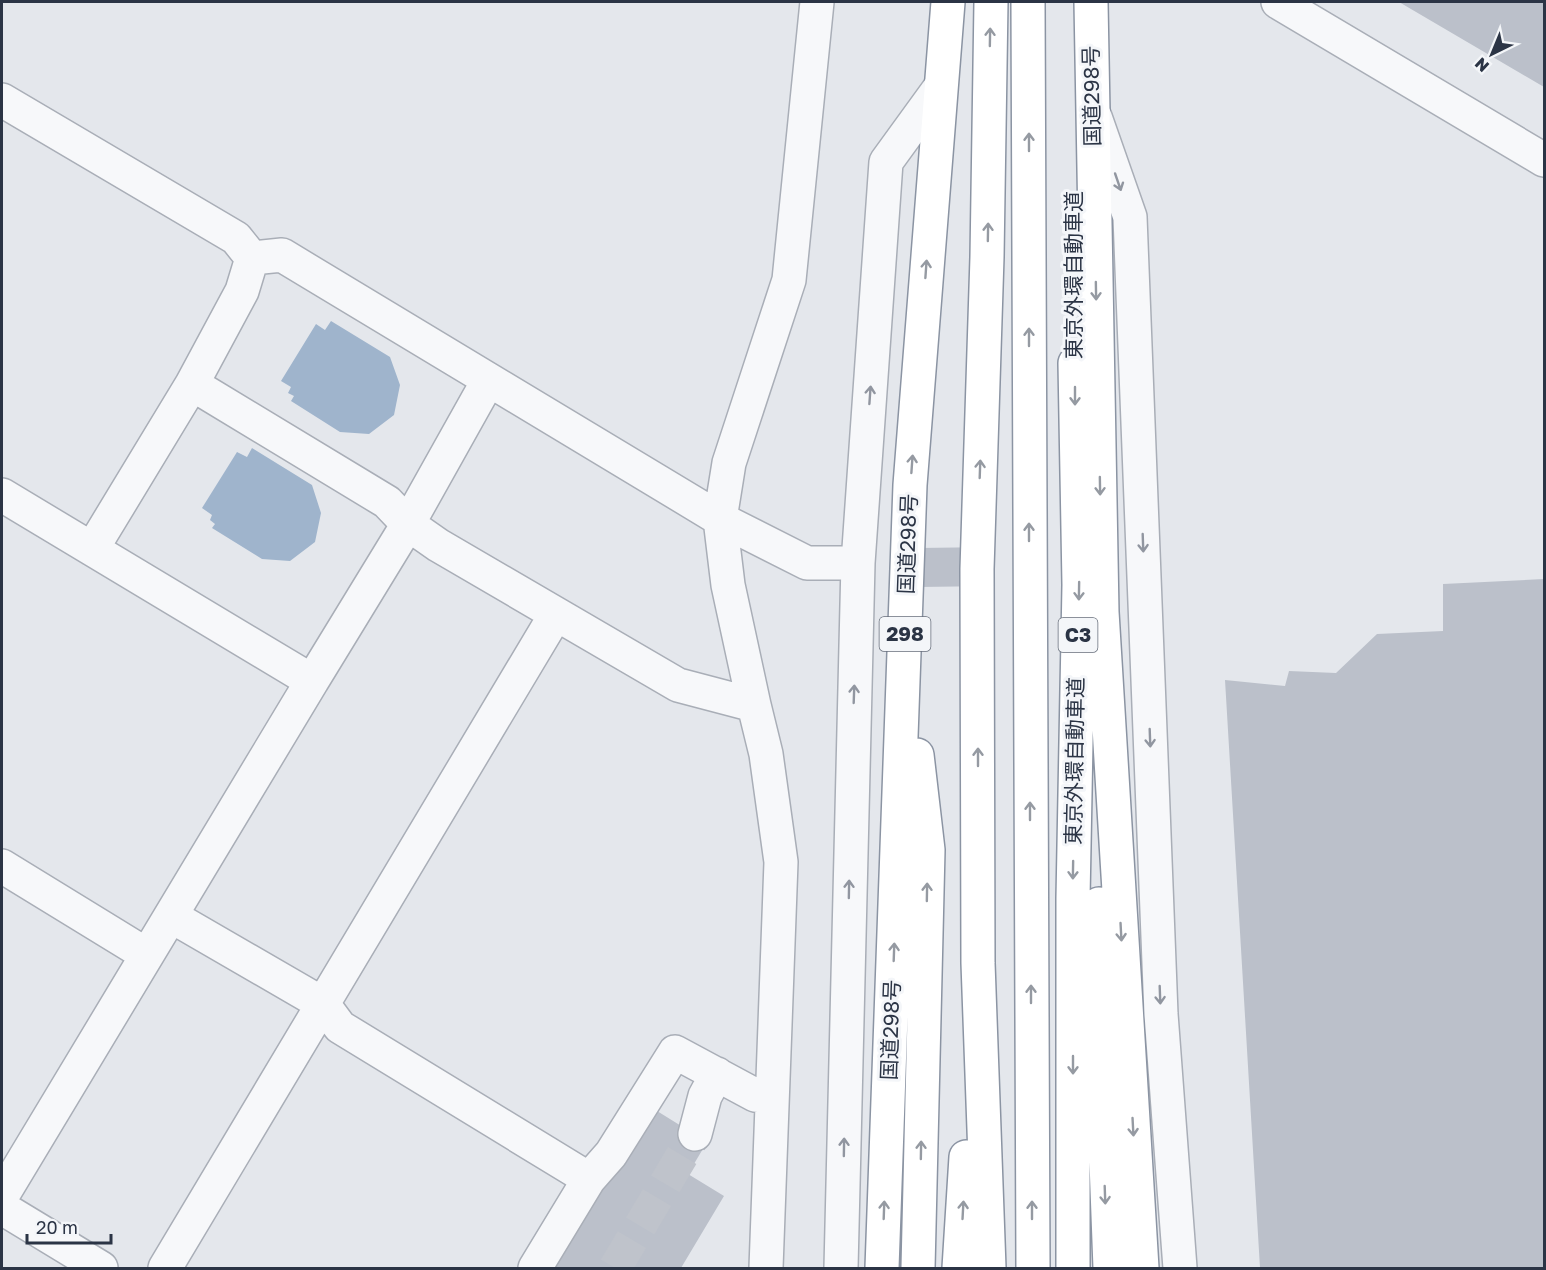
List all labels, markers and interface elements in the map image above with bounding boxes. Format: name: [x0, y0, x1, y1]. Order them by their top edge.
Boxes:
north arrow: [1462, 24, 1522, 84]
one-way arrow: [984, 27, 996, 47]
street label: 国道298号: [1077, 45, 1105, 147]
text: N: [1470, 54, 1493, 76]
one-way arrow: [1023, 132, 1035, 152]
one-way arrow: [1113, 172, 1124, 191]
street label: 東京外環自動車道: [1060, 191, 1086, 359]
one-way arrow: [982, 222, 994, 242]
one-way arrow: [920, 260, 931, 280]
one-way arrow: [1090, 280, 1101, 300]
one-way arrow: [1023, 327, 1035, 347]
one-way arrow: [864, 385, 875, 405]
one-way arrow: [1069, 385, 1081, 405]
one-way arrow: [907, 454, 918, 474]
one-way arrow: [975, 459, 986, 479]
one-way arrow: [1094, 475, 1105, 495]
street label: 国道298号: [892, 493, 922, 595]
one-way arrow: [1023, 522, 1035, 542]
one-way arrow: [1137, 532, 1148, 552]
one-way arrow: [1073, 580, 1085, 600]
road number: 298: [880, 617, 930, 651]
road number: C3: [1058, 618, 1098, 652]
street label: 東京外環自動車道: [1060, 677, 1088, 845]
one-way arrow: [848, 685, 860, 705]
one-way arrow: [1145, 727, 1156, 747]
one-way arrow: [972, 748, 984, 768]
one-way arrow: [1024, 801, 1036, 821]
one-way arrow: [1067, 859, 1079, 879]
one-way arrow: [843, 880, 854, 900]
one-way arrow: [922, 883, 933, 903]
one-way arrow: [1116, 922, 1127, 942]
one-way arrow: [888, 943, 899, 963]
street label: 国道298号: [875, 979, 905, 1081]
one-way arrow: [1025, 985, 1037, 1005]
one-way arrow: [1155, 985, 1166, 1005]
one-way arrow: [1067, 1054, 1079, 1074]
one-way arrow: [1128, 1116, 1139, 1136]
one-way arrow: [839, 1138, 850, 1158]
one-way arrow: [915, 1141, 927, 1161]
one-way arrow: [1100, 1184, 1111, 1204]
one-way arrow: [878, 1201, 890, 1221]
one-way arrow: [958, 1201, 969, 1221]
one-way arrow: [1027, 1201, 1038, 1221]
scale bar: [27, 1207, 111, 1245]
text: 20 m: [36, 1216, 78, 1238]

